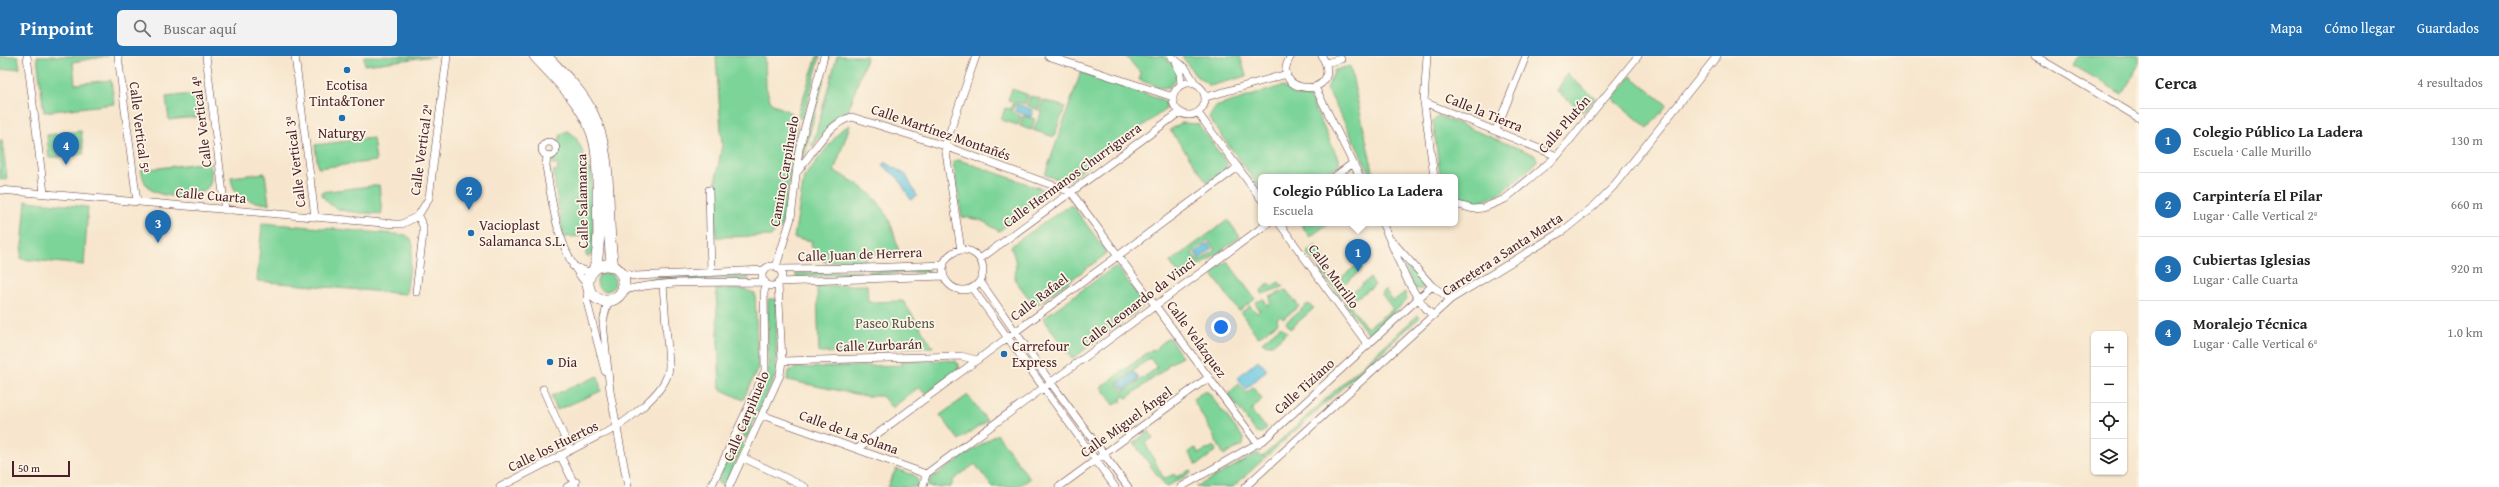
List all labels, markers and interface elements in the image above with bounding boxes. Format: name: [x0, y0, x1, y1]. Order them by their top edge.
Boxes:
search box: [117, 10, 397, 46]
text: Pinpoint: [20, 14, 93, 42]
icon: search: [131, 17, 153, 39]
text: Buscar aquí: [163, 18, 237, 39]
text: Mapa: [2270, 18, 2302, 38]
text: Cómo llegar: [2324, 18, 2395, 38]
text: Guardados: [2417, 18, 2479, 38]
marker: Ecotisa Tinta&Toner: [342, 65, 352, 75]
text: Cerca: [2155, 70, 2197, 95]
text: 4 resultados: [2417, 73, 2483, 92]
street label: Calle Vertical 4ª: [185, 75, 217, 169]
place label: Ecotisa Tinta&Toner: [309, 75, 385, 111]
street label: Calle Vertical 5ª: [124, 80, 156, 174]
street label: Calle la Tierra: [1442, 87, 1526, 137]
street label: Calle Plutón: [1533, 91, 1595, 157]
street label: Calle Martínez Montañés: [869, 99, 1013, 165]
street label: Calle Vertical 2ª: [405, 103, 437, 197]
marker: Naturgy: [337, 113, 347, 123]
street label: Camino Carpihuelo: [764, 114, 804, 228]
street label: Calle Vertical 3ª: [279, 115, 311, 209]
street label: Calle Hermanos Churriguera: [999, 118, 1146, 232]
text: Colegio Público La Ladera: [2193, 121, 2363, 142]
place label: Naturgy: [318, 123, 366, 143]
text: 1: [2165, 131, 2171, 150]
text: 130 m: [2451, 131, 2483, 150]
pin: 4: [53, 132, 79, 165]
text: Escuela · Calle Murillo: [2193, 142, 2311, 161]
street label: Calle Salamanca: [571, 153, 593, 248]
popup: [1258, 174, 1458, 226]
pin: 2: [456, 177, 482, 210]
text: Colegio Público La Ladera: [1273, 180, 1443, 201]
street label: Calle Cuarta: [175, 182, 248, 208]
text: Carpintería El Pilar: [2193, 185, 2322, 206]
text: 2: [2165, 195, 2171, 214]
text: 660 m: [2451, 195, 2483, 214]
text: Escuela: [1273, 201, 1313, 220]
text: Lugar · Calle Vertical 2ª: [2193, 206, 2317, 225]
street label: Carretera a Santa Marta: [1438, 207, 1566, 301]
pin: 3: [145, 210, 171, 243]
place label: Vacioplast Salamanca S.L.: [479, 215, 565, 251]
marker: Vacioplast Salamanca S.L.: [466, 228, 476, 238]
pin: 1: [1345, 239, 1371, 272]
street label: Calle Murillo: [1304, 240, 1364, 312]
street label: Calle Juan de Herrera: [797, 242, 923, 266]
text: Cubiertas Iglesias: [2193, 249, 2311, 270]
street label: Calle Leonardo da Vinci: [1077, 252, 1199, 352]
text: 3: [2165, 259, 2171, 278]
text: 920 m: [2451, 259, 2483, 278]
street label: Calle Rafael: [1006, 269, 1072, 325]
text: Lugar · Calle Cuarta: [2193, 270, 2298, 289]
street label: Calle Velázquez: [1162, 296, 1232, 382]
park label: Paseo Rubens: [855, 313, 935, 333]
text: Moralejo Técnica: [2193, 313, 2307, 334]
your location: [1211, 317, 1231, 337]
text: 4: [2165, 323, 2171, 342]
text: 1.0 km: [2447, 323, 2483, 342]
map controls: [2091, 331, 2127, 475]
button: +: [2091, 331, 2127, 367]
street label: Calle Zurbarán: [835, 333, 923, 357]
text: Lugar · Calle Vertical 6ª: [2193, 334, 2317, 353]
place label: Carrefour Express: [1012, 336, 1069, 372]
marker: Carrefour Express: [999, 349, 1009, 359]
place label: Dia: [558, 352, 577, 372]
street label: Calle Tiziano: [1269, 353, 1339, 419]
marker: Dia: [545, 357, 555, 367]
button: −: [2091, 367, 2127, 403]
street label: Calle Carpihuelo: [718, 368, 774, 464]
street label: Calle Miguel Ángel: [1076, 382, 1176, 462]
button: locate: [2091, 403, 2127, 439]
street label: Calle de La Solana: [797, 405, 902, 459]
street label: Calle los Huertos: [504, 415, 602, 477]
button: layers: [2091, 439, 2127, 475]
scale bar: [12, 459, 70, 478]
text: 50 m: [18, 460, 40, 476]

